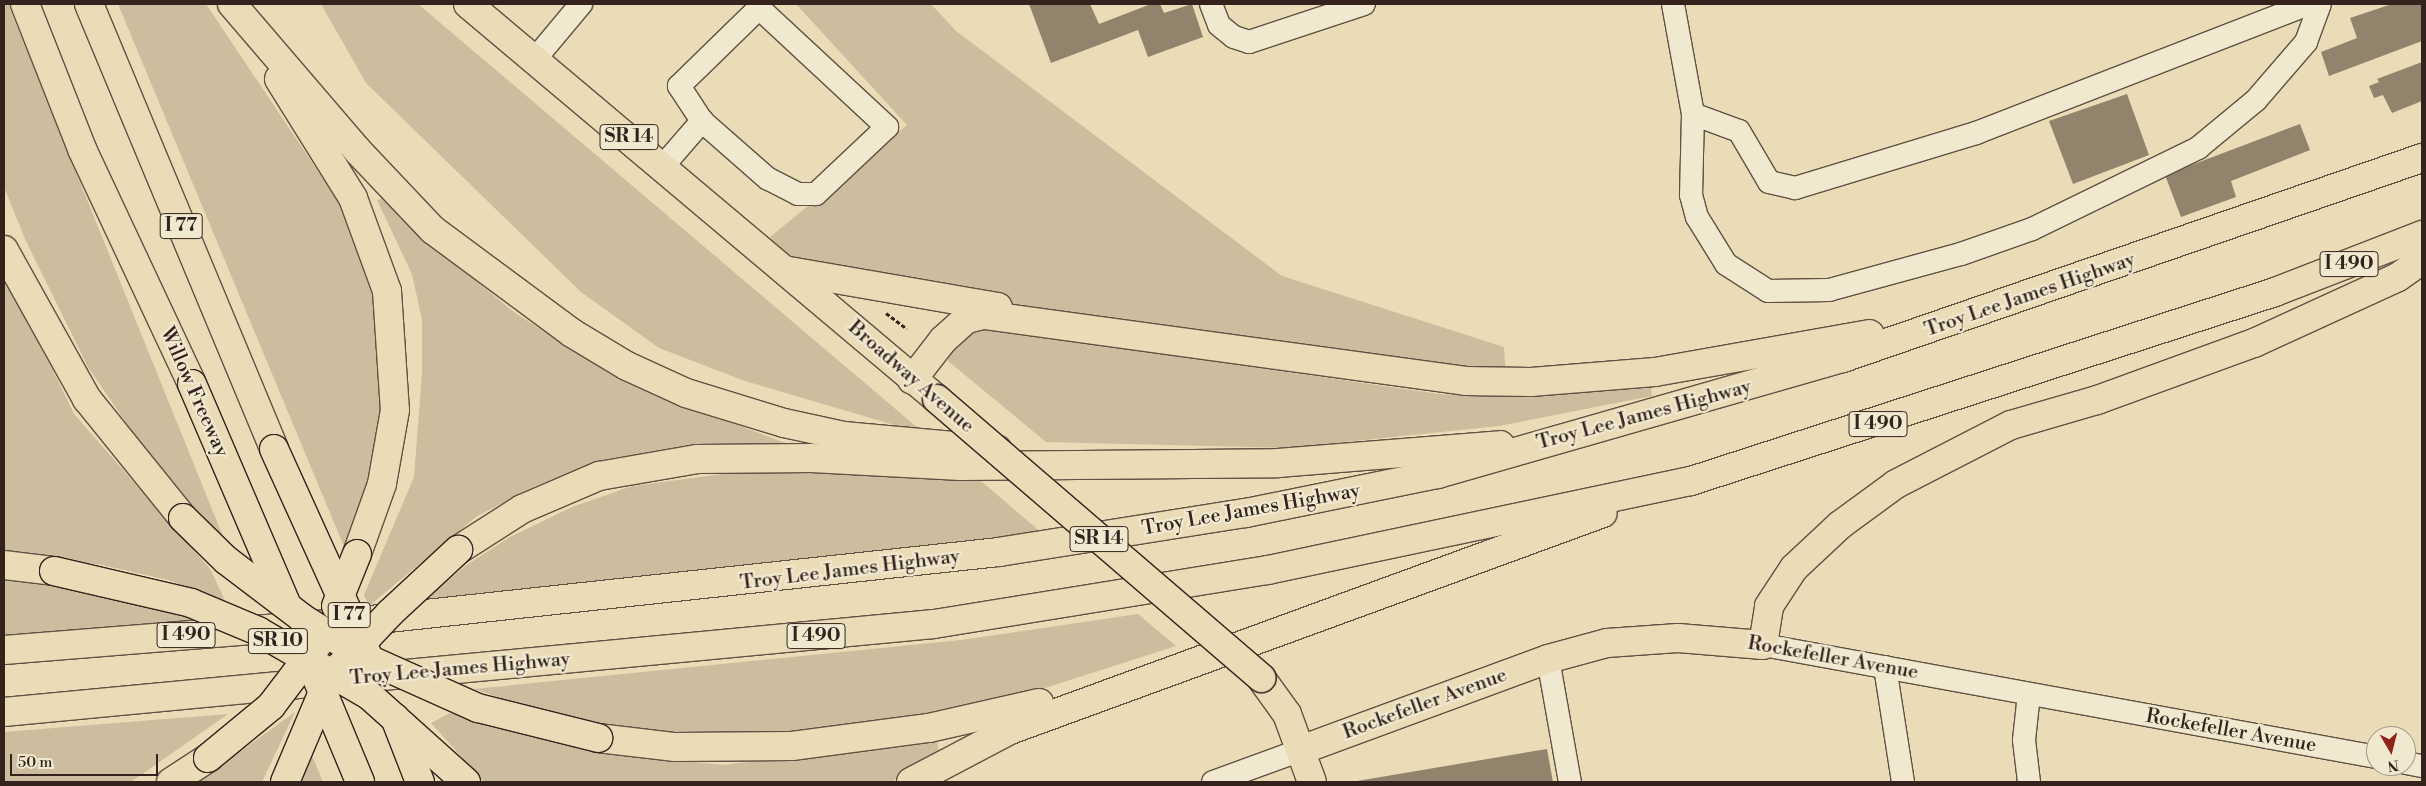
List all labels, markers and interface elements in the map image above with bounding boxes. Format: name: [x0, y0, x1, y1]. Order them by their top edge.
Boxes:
road number: SR 14: [599, 120, 659, 154]
road number: I 77: [158, 210, 204, 242]
street label: Troy Lee James Highway: [1921, 248, 2139, 342]
road number: I 490: [2319, 248, 2379, 280]
street label: Broadway Avenue: [843, 316, 979, 438]
street label: Willow Freeway: [155, 323, 233, 461]
street label: Troy Lee James Highway: [1534, 375, 1754, 455]
road number: I 490: [1848, 408, 1908, 440]
street label: Troy Lee James Highway: [1140, 479, 1362, 541]
road number: SR 14: [1069, 522, 1129, 556]
street label: Troy Lee James Highway: [739, 545, 961, 595]
road number: I 77: [326, 598, 372, 632]
road number: I 490: [156, 618, 216, 652]
road number: I 490: [786, 620, 846, 652]
road number: SR 10: [247, 624, 309, 658]
street label: Rockefeller Avenue: [1746, 631, 1920, 685]
street label: Troy Lee James Highway: [349, 647, 571, 691]
street label: Rockefeller Avenue: [1340, 663, 1510, 745]
street label: Rockefeller Avenue: [2144, 704, 2318, 758]
north arrow: [2366, 726, 2416, 776]
scale bar: [12, 744, 160, 776]
text: 50 m: [18, 753, 52, 772]
text: N: [2386, 755, 2400, 775]

